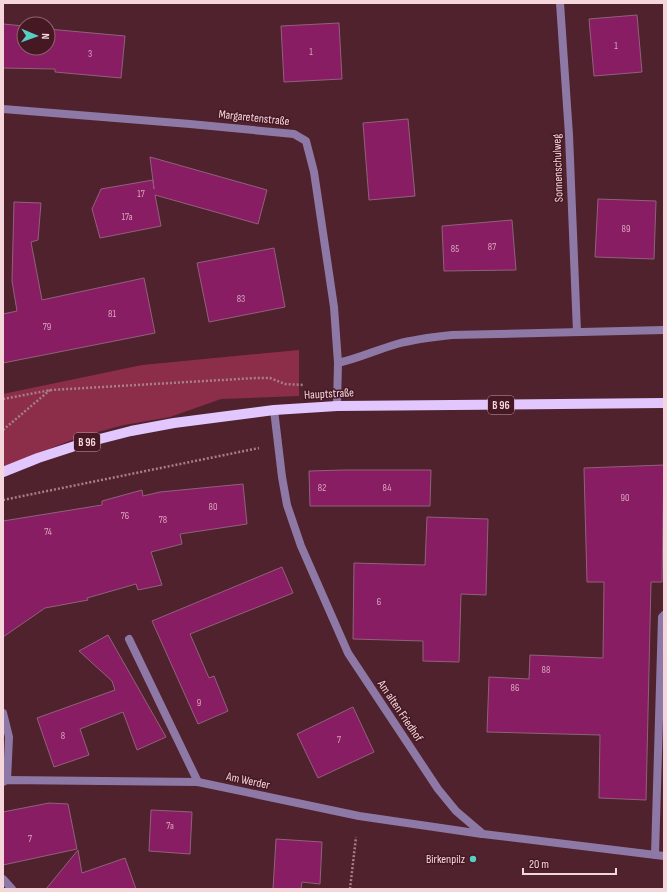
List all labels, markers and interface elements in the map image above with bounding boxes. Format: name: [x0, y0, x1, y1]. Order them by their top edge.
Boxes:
north arrow: [16, 16, 56, 56]
text: N: [39, 33, 52, 40]
house number: 1: [614, 40, 618, 52]
house number: 1: [309, 46, 313, 58]
house number: 3: [88, 48, 92, 60]
street label: Margaretenstraße: [218, 107, 290, 129]
street label: Sonnenschulweg: [549, 133, 567, 202]
house number: 17: [137, 188, 145, 200]
house number: 17a: [121, 211, 133, 223]
house number: 89: [622, 223, 630, 235]
house number: 87: [488, 241, 496, 253]
house number: 85: [451, 243, 459, 255]
house number: 83: [237, 293, 245, 305]
house number: 81: [108, 308, 116, 320]
house number: 79: [43, 321, 51, 333]
street label: Hauptstraße: [304, 385, 355, 403]
road number: B 96: [488, 396, 514, 414]
road number: B 96: [74, 433, 100, 451]
house number: 82: [318, 482, 326, 494]
house number: 84: [383, 482, 391, 494]
house number: 90: [621, 492, 629, 504]
house number: 80: [209, 501, 217, 513]
house number: 76: [121, 510, 129, 522]
house number: 78: [159, 514, 167, 526]
house number: 74: [44, 526, 52, 538]
house number: 6: [377, 596, 381, 608]
house number: 88: [542, 664, 550, 676]
street label: Am alten Friedhof: [373, 677, 426, 745]
house number: 86: [511, 682, 519, 694]
house number: 9: [197, 697, 201, 709]
house number: 8: [61, 730, 65, 742]
house number: 7: [337, 734, 341, 746]
street label: Am Werder: [224, 769, 272, 793]
house number: 7a: [166, 820, 174, 832]
house number: 7: [28, 833, 32, 845]
scale bar: [523, 850, 616, 876]
place label: Birkenpilz: [426, 852, 466, 867]
marker: Birkenpilz: [468, 854, 478, 864]
text: 20 m: [529, 857, 549, 872]

